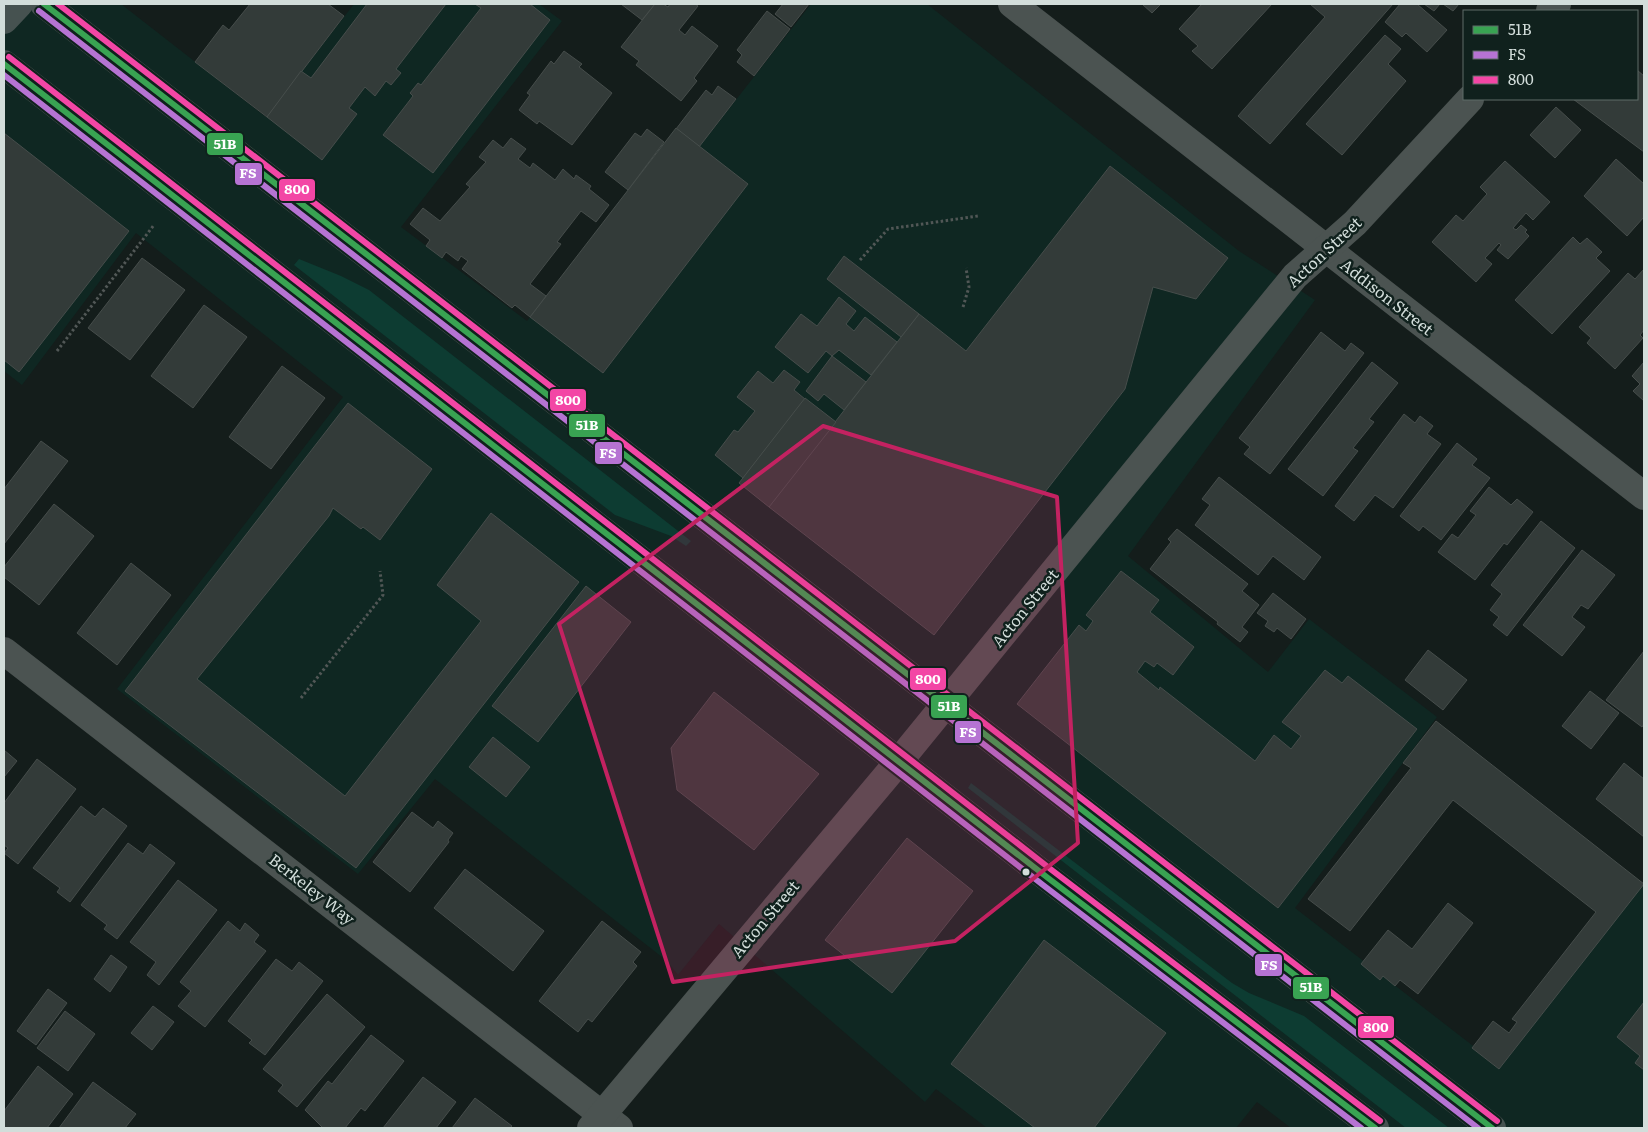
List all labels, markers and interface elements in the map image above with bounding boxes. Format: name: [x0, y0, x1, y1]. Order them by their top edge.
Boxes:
legend: [1463, 10, 1638, 100]
text: 51B: [1508, 17, 1532, 40]
text: FS: [1508, 42, 1526, 65]
text: 800: [1508, 67, 1534, 90]
line badge: 51B: [206, 132, 244, 156]
text: 51B: [213, 133, 237, 153]
line badge: FS: [234, 162, 263, 186]
text: FS: [239, 162, 257, 182]
line badge: 800: [278, 178, 316, 202]
text: 800: [284, 178, 310, 198]
street label: Acton Street: [1280, 210, 1367, 292]
street label: Addison Street: [1336, 252, 1440, 341]
line badge: 800: [549, 388, 587, 412]
text: 800: [555, 389, 581, 409]
line badge: 51B: [568, 413, 606, 438]
text: 51B: [575, 414, 599, 434]
line badge: FS: [594, 441, 623, 465]
text: FS: [599, 442, 617, 462]
street label: Acton Street: [985, 563, 1064, 652]
line badge: 800: [909, 667, 947, 691]
text: 800: [915, 668, 941, 688]
line badge: 51B: [930, 694, 968, 719]
text: 51B: [937, 695, 961, 715]
line badge: FS: [954, 720, 982, 744]
text: FS: [959, 721, 977, 741]
street label: Berkeley Way: [264, 847, 361, 930]
unlabelled marker: [1021, 867, 1031, 877]
street label: Acton Street: [725, 874, 804, 962]
line badge: FS: [1254, 953, 1283, 977]
text: FS: [1260, 954, 1278, 974]
line badge: 51B: [1292, 976, 1330, 1000]
text: 51B: [1299, 976, 1323, 996]
line badge: 800: [1357, 1015, 1395, 1039]
text: 800: [1363, 1016, 1389, 1036]

